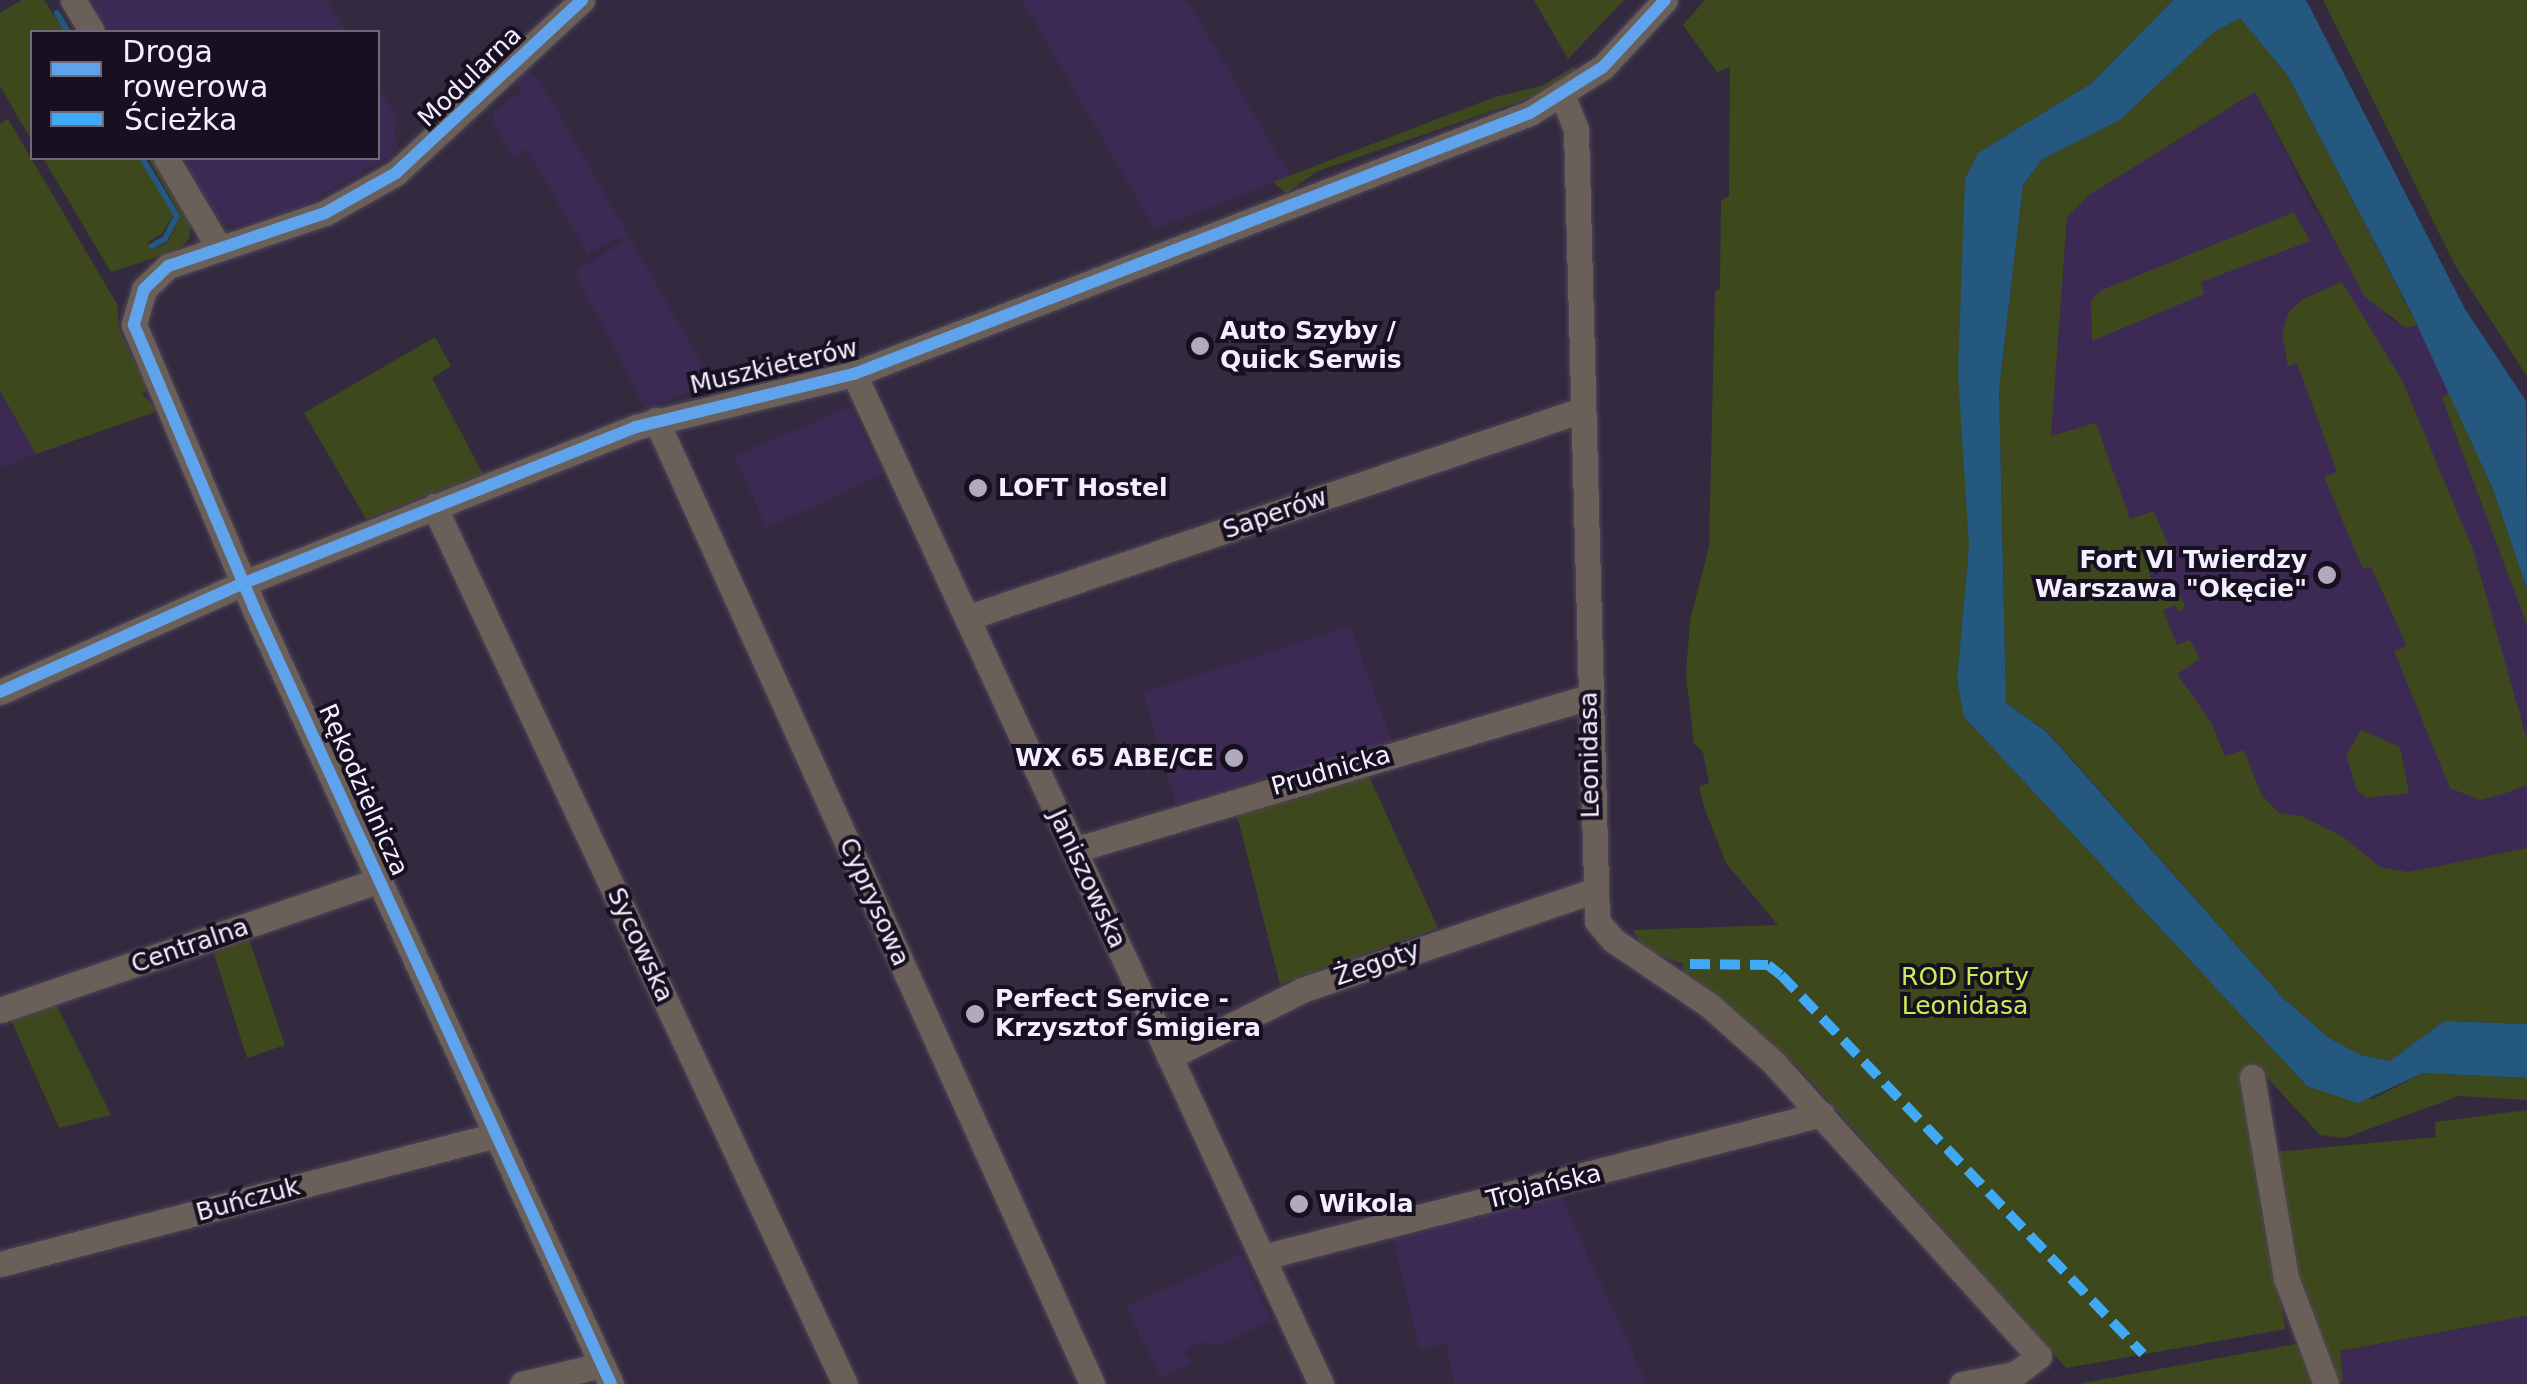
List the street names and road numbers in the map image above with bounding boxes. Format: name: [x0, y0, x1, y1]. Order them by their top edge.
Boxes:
street label: Modularna: [412, 20, 528, 134]
street label: Muszkieterów: [687, 333, 861, 401]
street label: Saperów: [1219, 482, 1331, 546]
street label: Leonidasa: [1574, 692, 1606, 818]
street label: Rękodzielnicza: [312, 699, 414, 881]
street label: Prudnicka: [1268, 740, 1394, 802]
street label: Janiszowska: [1042, 805, 1132, 953]
street label: Cyprysowa: [832, 833, 916, 971]
street label: Sycowska: [601, 883, 679, 1007]
street label: Centralna: [127, 912, 253, 980]
street label: Żegoty: [1330, 935, 1424, 993]
street label: Trojańska: [1484, 1158, 1604, 1216]
street label: Buńczuk: [193, 1172, 303, 1228]

